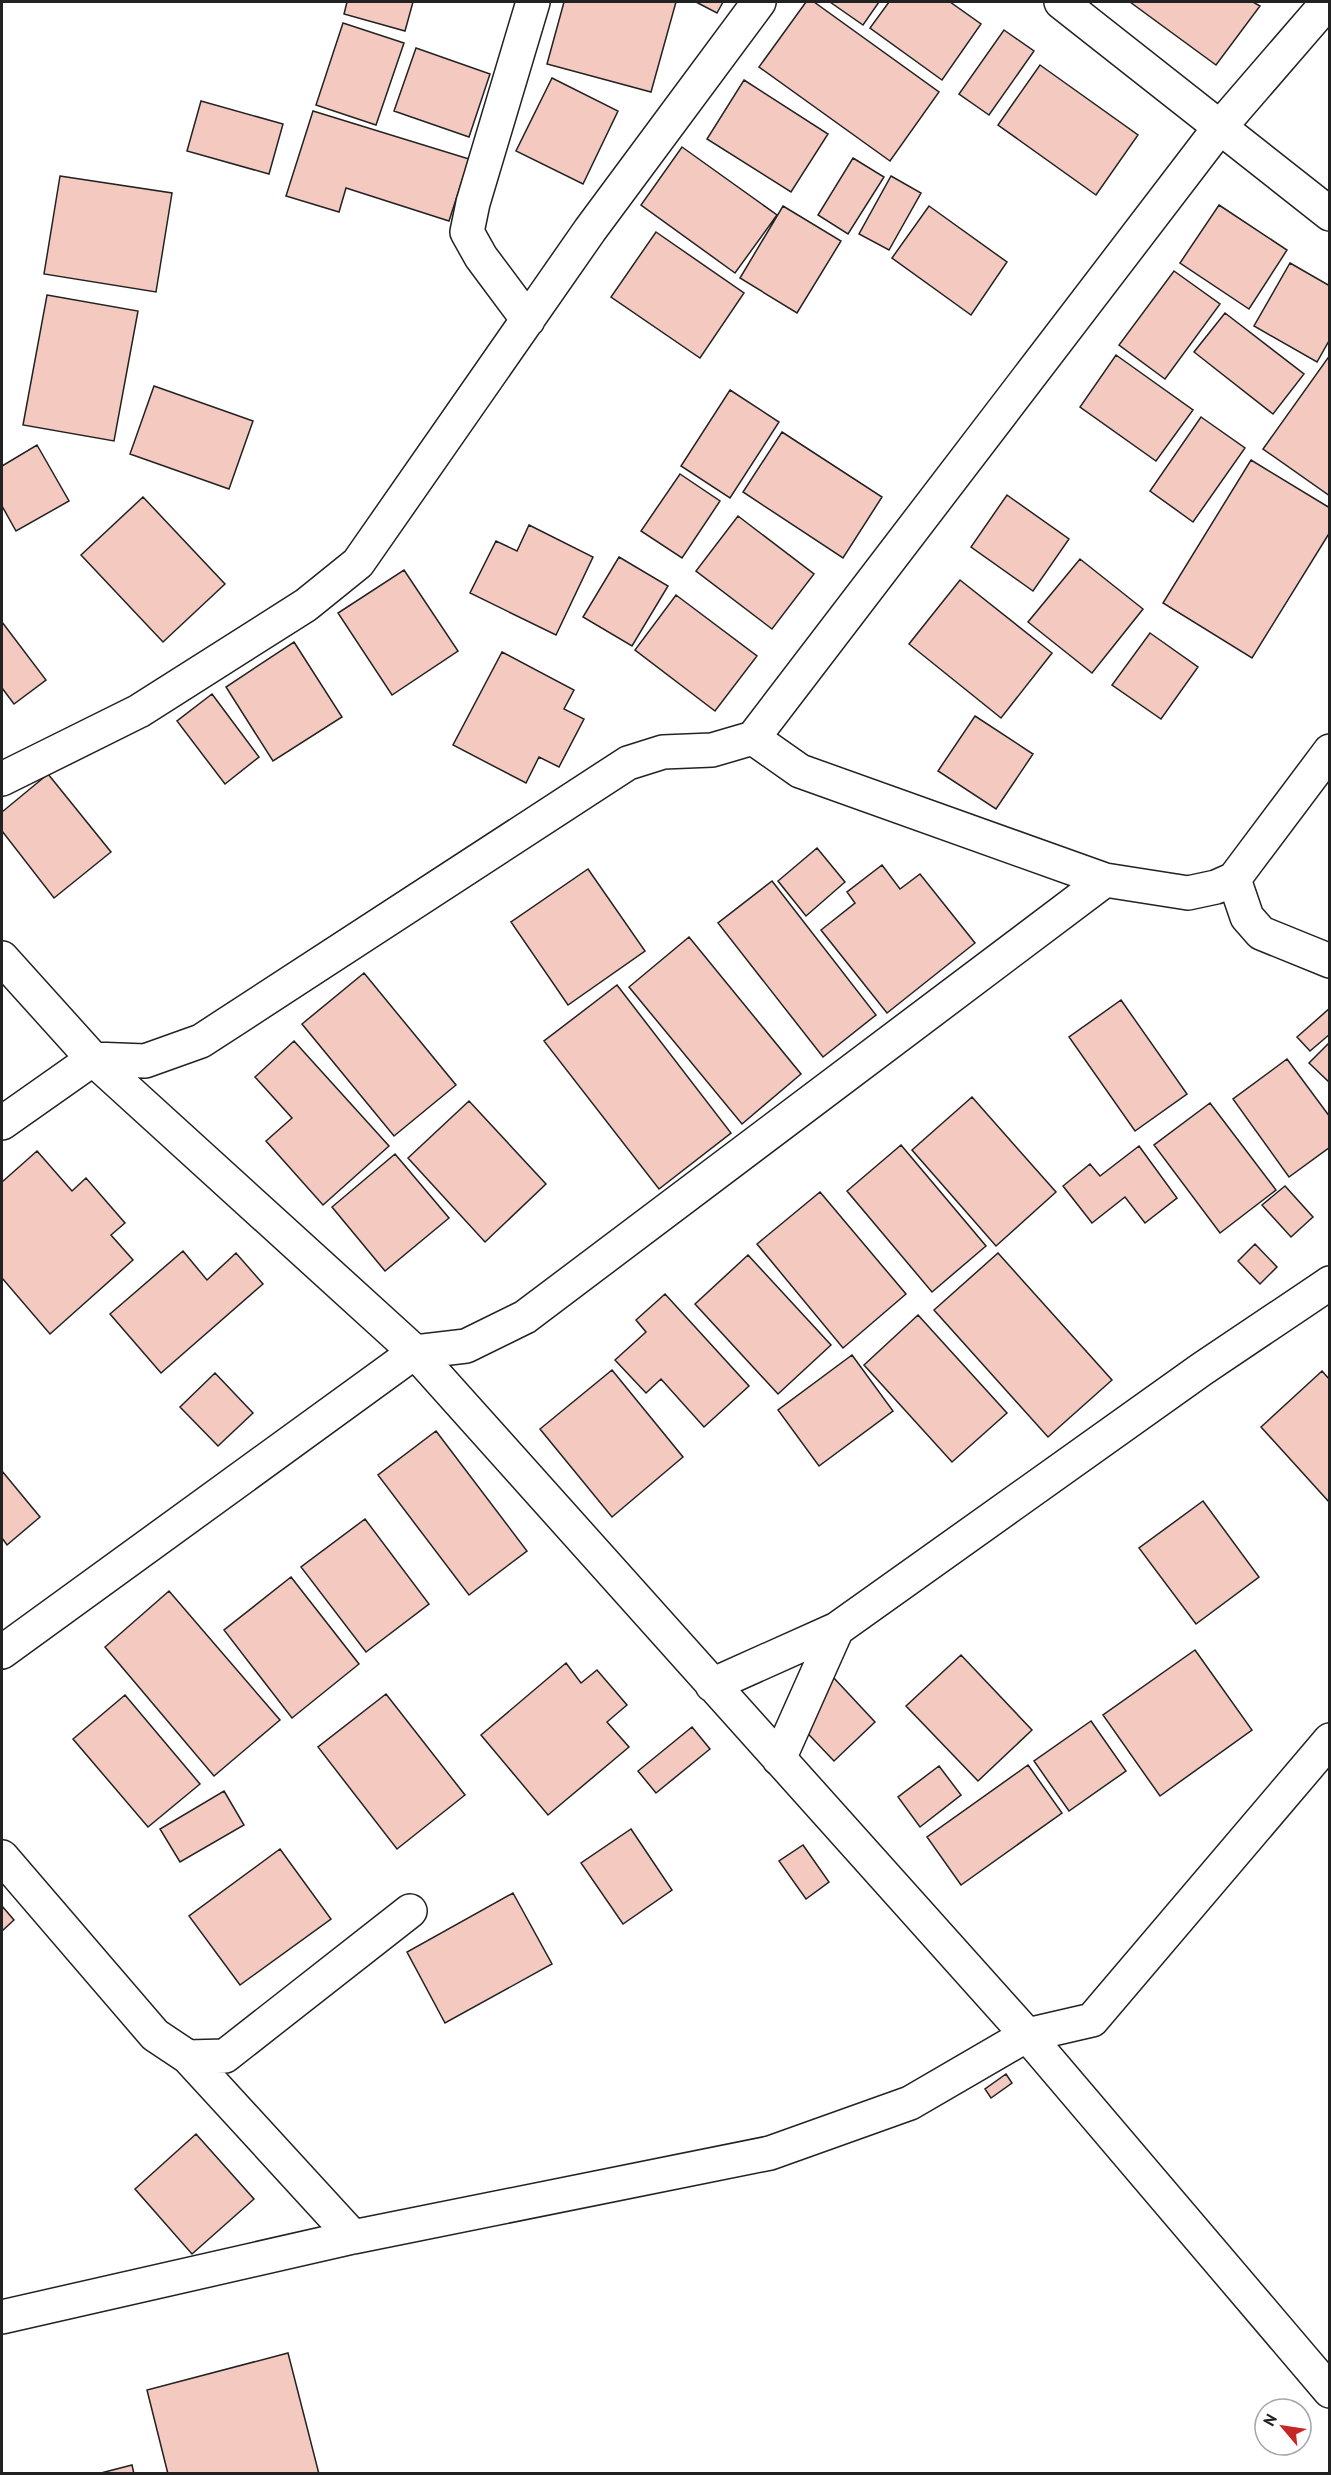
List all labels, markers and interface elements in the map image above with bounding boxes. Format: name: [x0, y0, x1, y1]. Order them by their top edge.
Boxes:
north arrow: [1253, 2397, 1313, 2457]
text: N: [1259, 2410, 1281, 2429]

